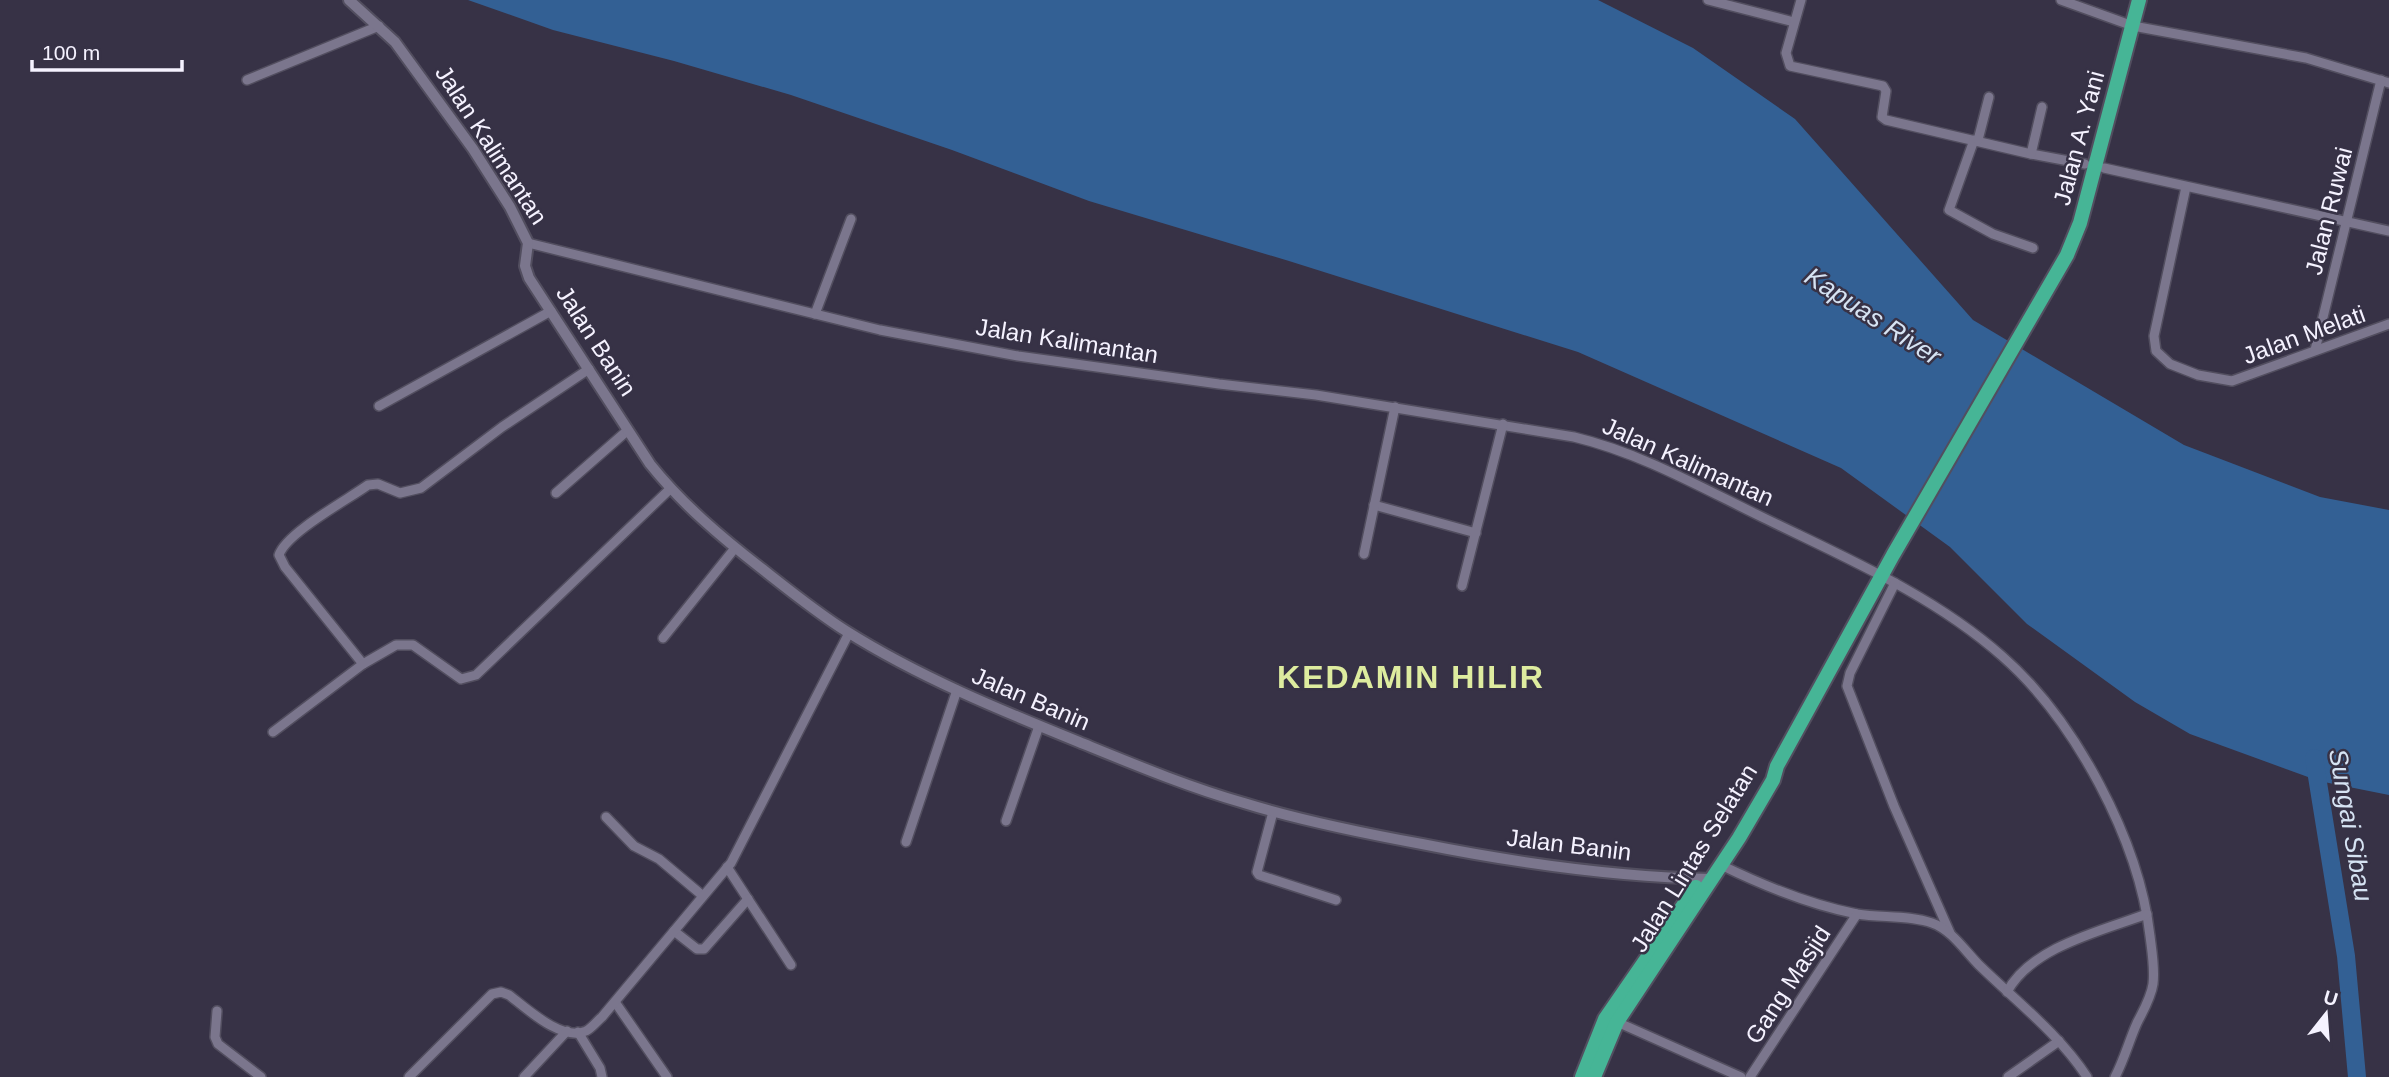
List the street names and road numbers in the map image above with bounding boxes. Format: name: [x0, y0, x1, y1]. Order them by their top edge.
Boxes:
street label: Jalan Kalimantan: [430, 60, 553, 229]
street label: Jalan A. Yani: [2048, 68, 2109, 208]
street label: Jalan Ruwai: [2300, 144, 2357, 278]
street label: Jalan Banin: [551, 281, 642, 401]
street label: Jalan Melati: [2239, 300, 2369, 369]
street label: Jalan Kalimantan: [974, 313, 1160, 368]
street label: Jalan Kalimantan: [1599, 412, 1778, 511]
street label: Jalan Banin: [968, 662, 1094, 735]
street label: Jalan Lintas Selatan: [1625, 759, 1762, 957]
street label: Jalan Banin: [1505, 823, 1633, 866]
street label: Gang Masjid: [1740, 921, 1836, 1049]

